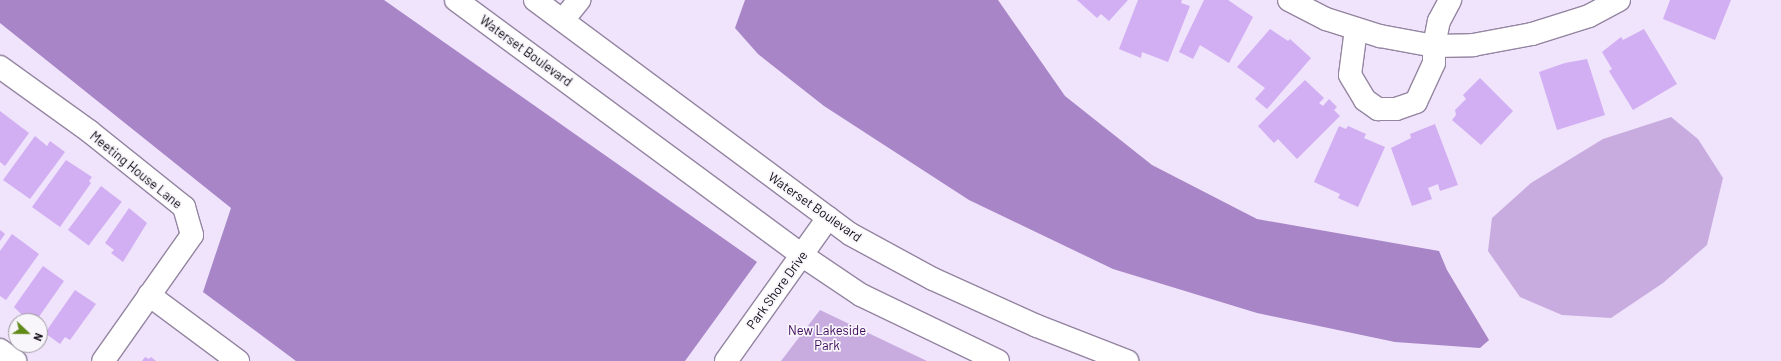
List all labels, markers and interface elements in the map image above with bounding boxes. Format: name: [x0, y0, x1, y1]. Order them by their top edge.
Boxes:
street label: Waterset Boulevard: [477, 12, 575, 90]
street label: Meeting House Lane: [87, 128, 185, 212]
street label: Waterset Boulevard: [765, 169, 865, 245]
street label: Park Shore Drive: [743, 248, 811, 332]
north arrow: [8, 313, 48, 353]
park label: New Lakeside Park: [788, 323, 866, 354]
text: N: [31, 331, 46, 343]

